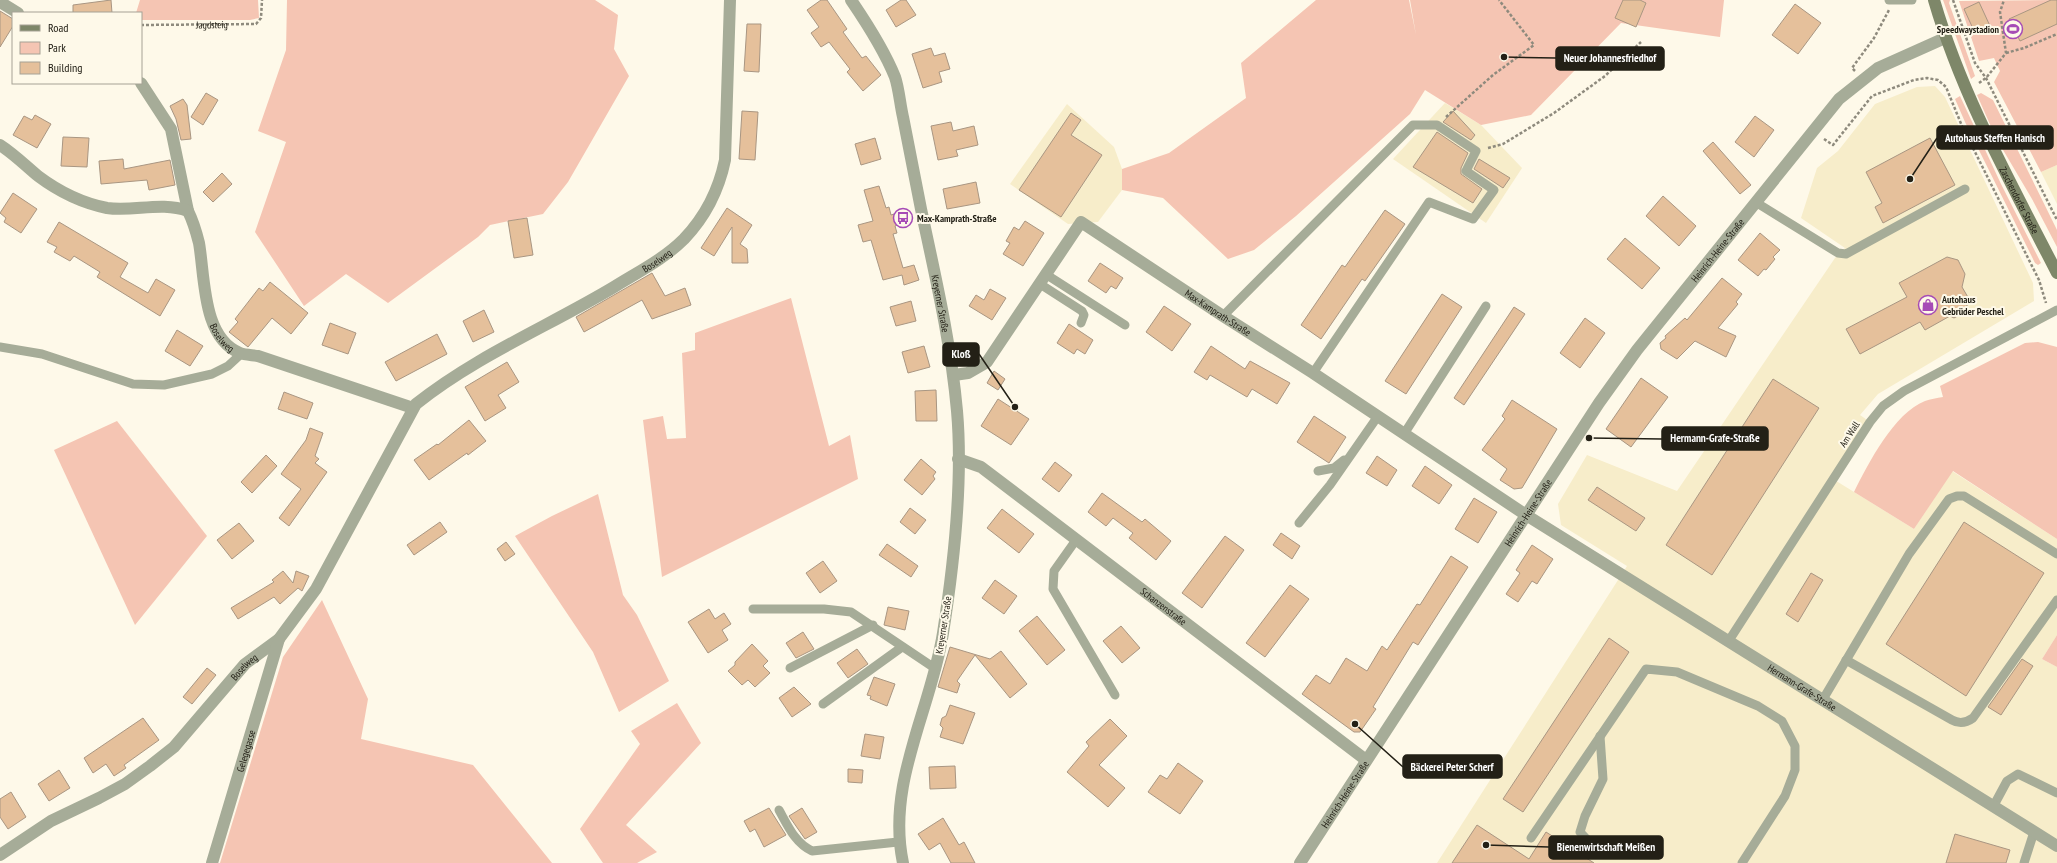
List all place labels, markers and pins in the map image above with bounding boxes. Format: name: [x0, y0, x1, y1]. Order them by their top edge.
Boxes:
sports icon: Speedwaystadion: [2002, 18, 2024, 40]
place label: Speedwaystadion: [1937, 23, 2000, 36]
callout: Neuer Johannesfriedhof: [1556, 47, 1664, 70]
callout: Autohaus Steffen Hanisch: [1937, 126, 2053, 149]
bus stop icon: Max-Kamprath-Straße: [892, 207, 914, 229]
place label: Max-Kamprath-Straße: [917, 212, 997, 225]
place label: Autohaus Gebrüder Peschel: [1941, 293, 2004, 318]
shop icon: Autohaus Gebrüder Peschel: [1917, 294, 1939, 316]
callout: Kloß: [943, 343, 979, 366]
callout: Hermann-Grafe-Straße: [1662, 427, 1768, 450]
callout: Bäckerei Peter Scherf: [1403, 755, 1502, 778]
callout: Bienenwirtschaft Meißen: [1549, 836, 1663, 859]

